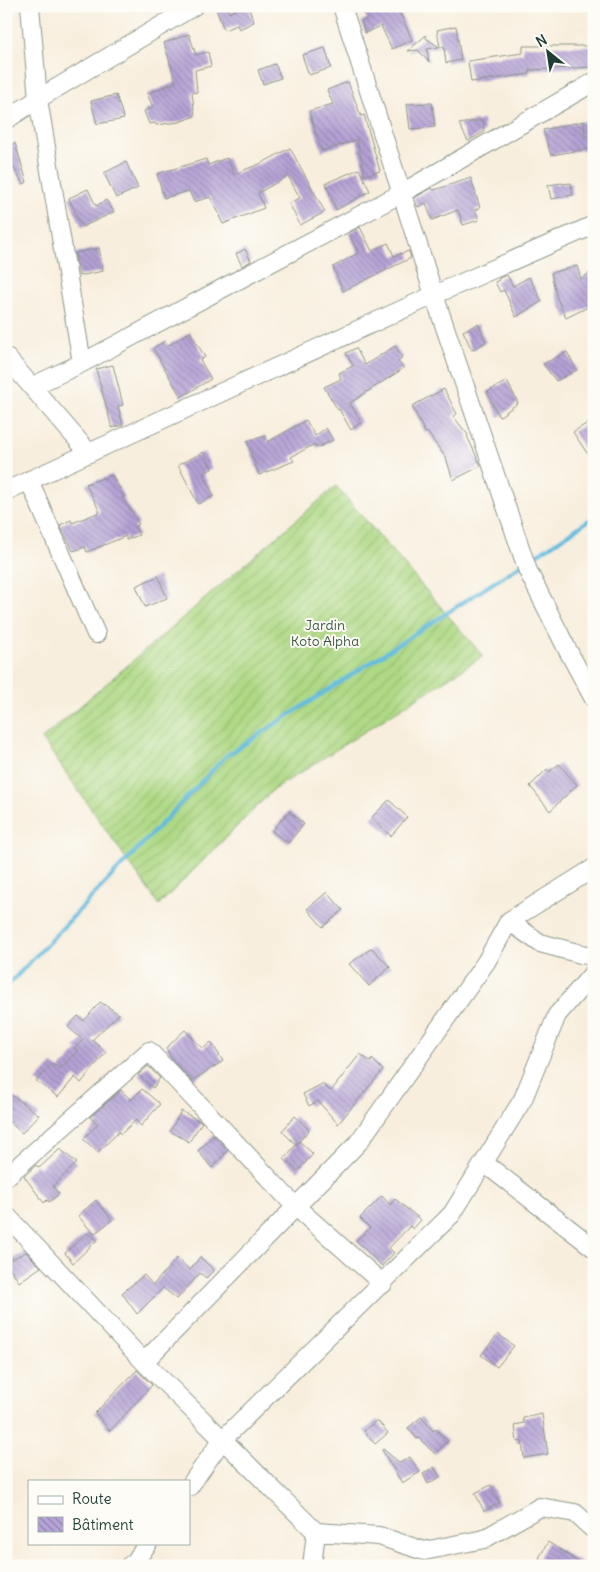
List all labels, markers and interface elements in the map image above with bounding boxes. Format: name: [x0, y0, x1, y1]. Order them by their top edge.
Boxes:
north arrow: [522, 28, 572, 78]
text: N: [533, 31, 550, 51]
park label: Jardin Koto Alpha: [291, 616, 359, 650]
legend: [28, 1480, 190, 1544]
text: Route: [72, 1489, 112, 1508]
text: Bâtiment: [72, 1515, 134, 1534]

